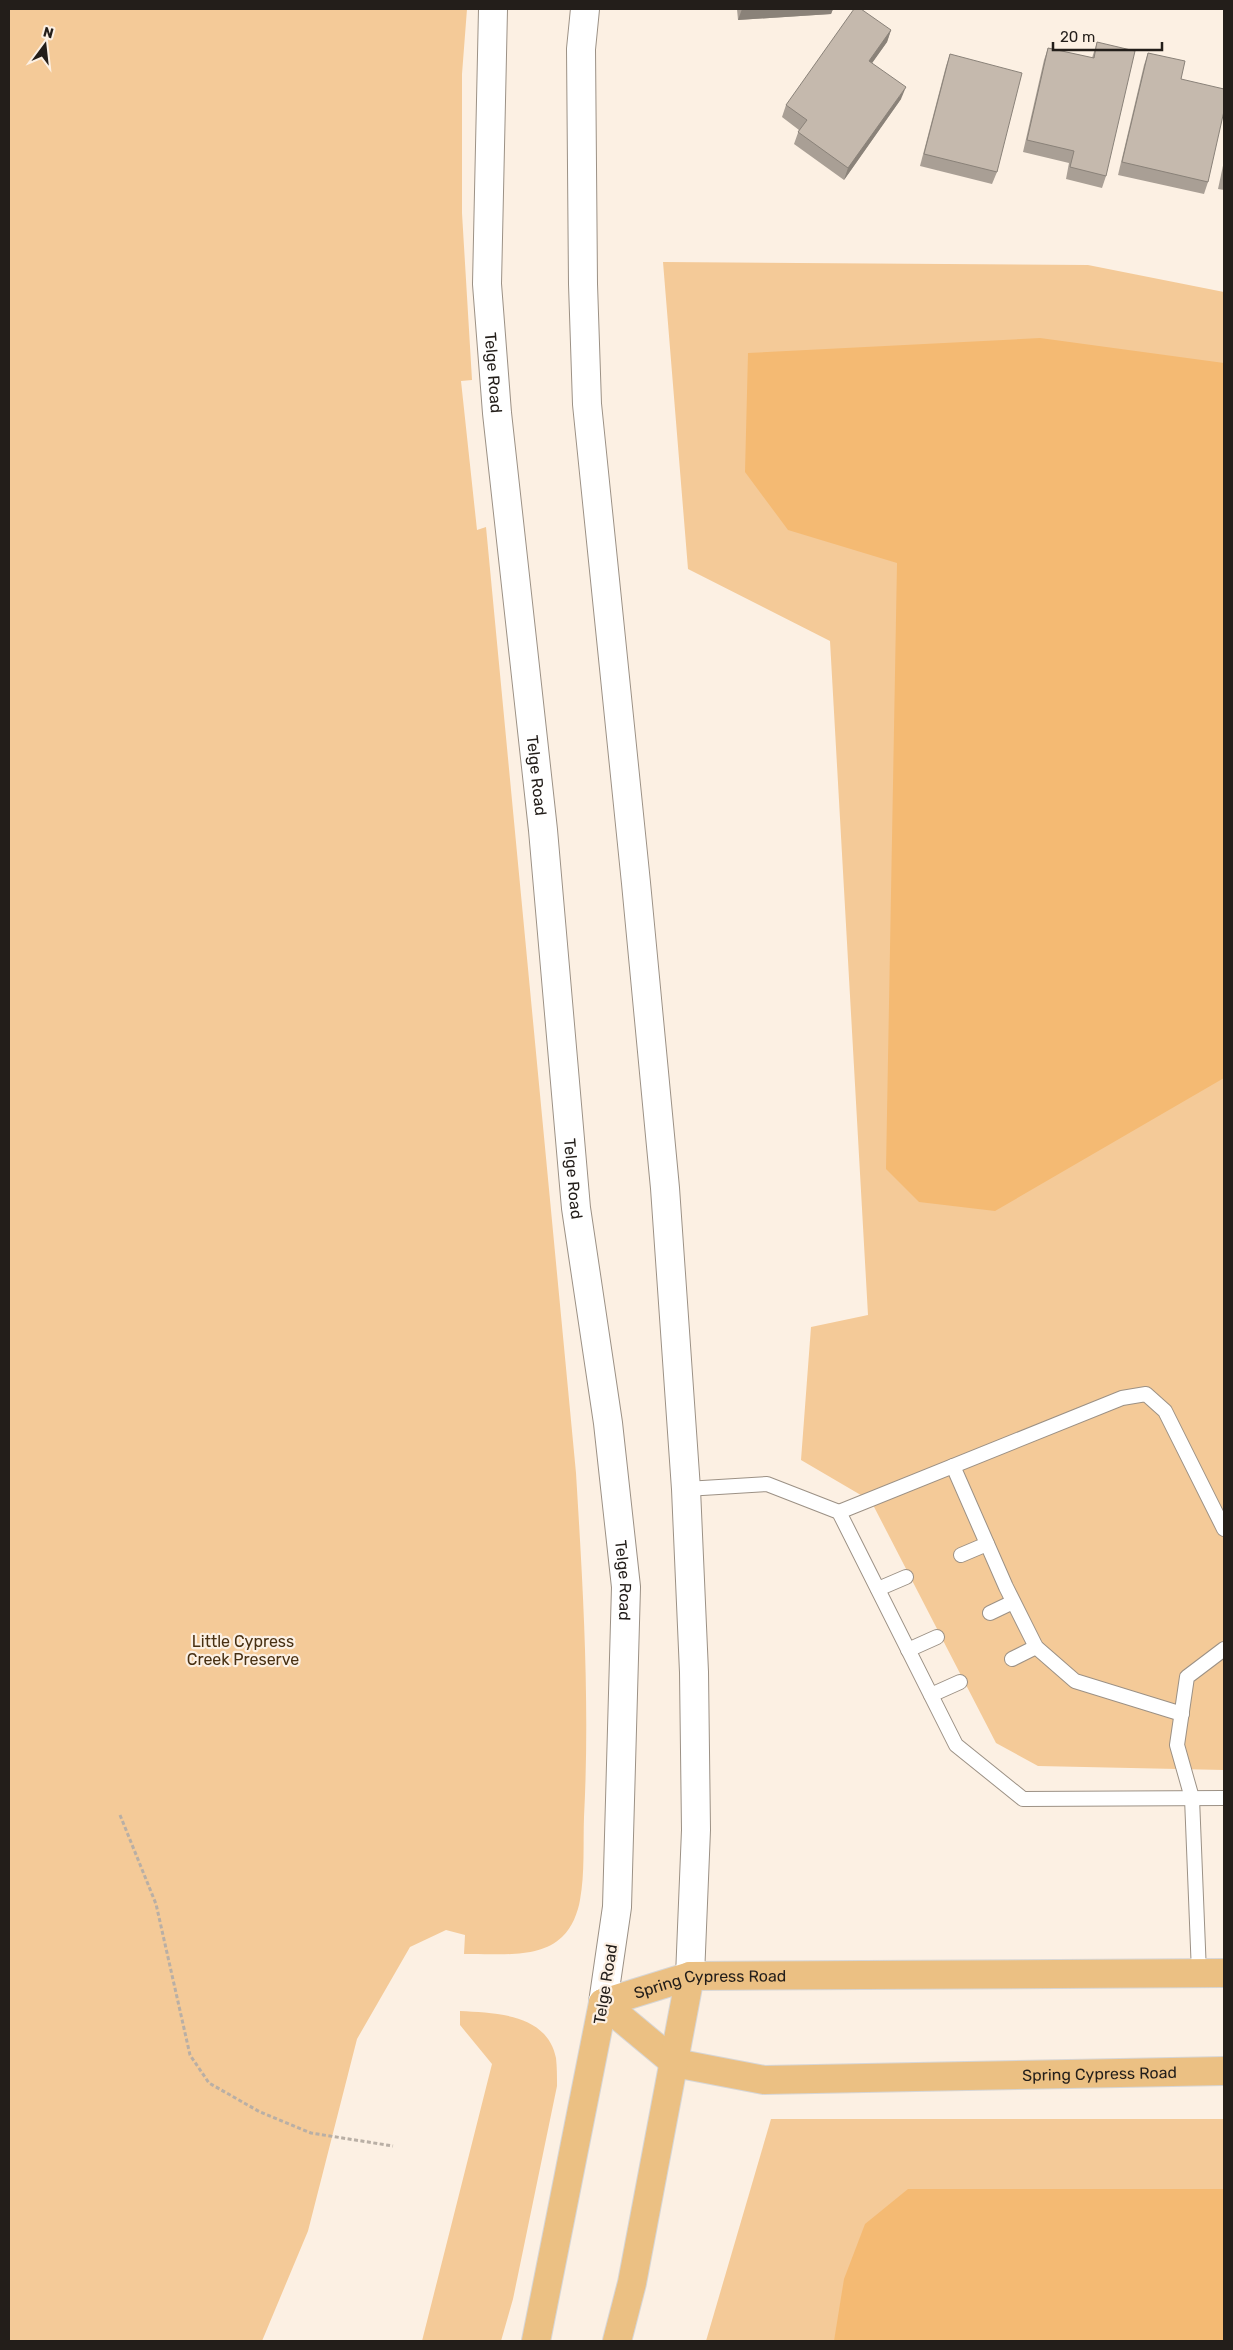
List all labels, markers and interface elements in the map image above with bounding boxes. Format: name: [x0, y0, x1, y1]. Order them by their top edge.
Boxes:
north arrow: [20, 20, 70, 70]
scale bar: [1053, 20, 1162, 52]
text: N: [41, 23, 55, 42]
text: 20 m: [1060, 28, 1095, 46]
street label: Telge Road: [481, 332, 506, 414]
street label: Telge Road: [523, 734, 550, 817]
street label: Telge Road: [560, 1138, 587, 1220]
street label: Telge Road: [611, 1539, 635, 1621]
park label: Little Cypress Creek Preserve: [187, 1632, 299, 1669]
street label: Telge Road: [590, 1943, 621, 2026]
street label: Spring Cypress Road: [631, 1966, 786, 2003]
street label: Spring Cypress Road: [1022, 2063, 1177, 2085]

